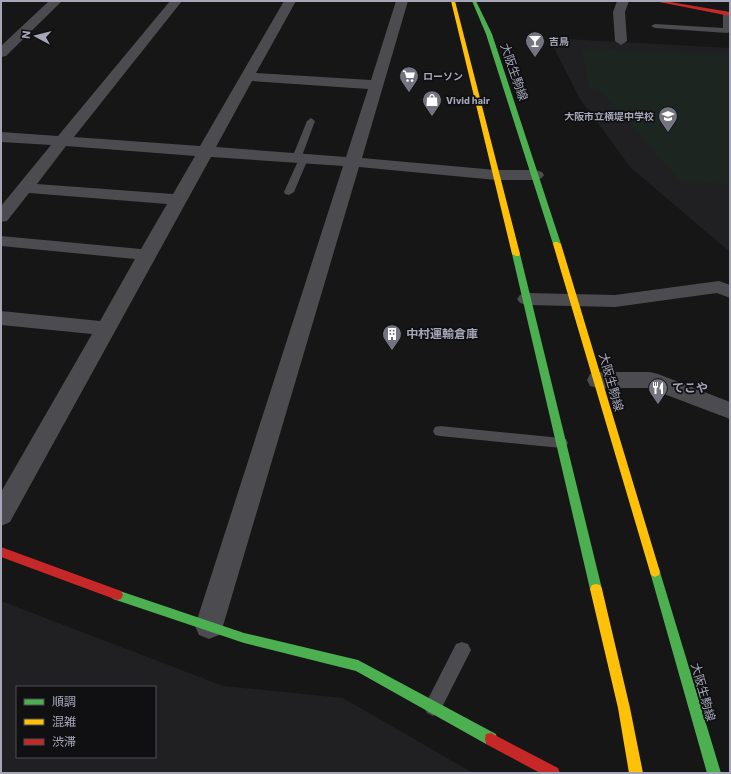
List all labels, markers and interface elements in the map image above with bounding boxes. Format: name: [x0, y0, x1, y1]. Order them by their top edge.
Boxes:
north arrow: [16, 16, 56, 56]
text: N: [19, 30, 33, 40]
bar icon: 吉鳥: [524, 30, 546, 58]
place label: 吉鳥: [549, 35, 569, 47]
street label: 大阪生駒線: [499, 41, 531, 102]
supermarket icon: ローソン: [398, 65, 420, 93]
place label: ローソン: [423, 70, 463, 82]
shop icon: Vivid hair: [421, 89, 443, 117]
place label: Vivid hair: [446, 94, 490, 106]
school or university icon: 大阪市立横堤中学校: [657, 105, 679, 133]
place label: 大阪市立横堤中学校: [564, 110, 654, 122]
building icon: 中村運輸倉庫: [381, 323, 403, 351]
place label: 中村運輸倉庫: [406, 326, 478, 340]
street label: 大阪生駒線: [597, 351, 627, 412]
restaurant icon: てこや: [647, 377, 669, 405]
place label: てこや: [672, 380, 708, 394]
street label: 大阪生駒線: [689, 661, 719, 722]
legend: [16, 686, 156, 758]
text: 順調: [52, 694, 76, 708]
text: 混雑: [52, 714, 76, 728]
text: 渋滞: [52, 734, 76, 748]

